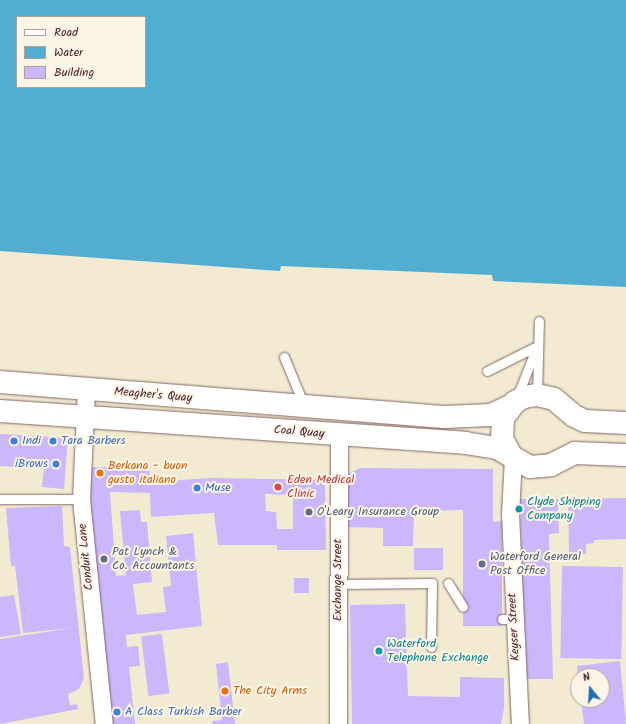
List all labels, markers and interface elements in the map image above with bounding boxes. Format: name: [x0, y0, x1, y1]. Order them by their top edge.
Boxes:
legend: [16, 16, 146, 88]
text: Road: [54, 23, 78, 42]
text: Water: [54, 43, 83, 62]
text: Building: [54, 63, 94, 82]
street label: Meagher's Quay: [113, 384, 193, 406]
street label: Coal Quay: [273, 423, 325, 441]
place label: Indi: [22, 434, 41, 448]
place label: Tara Barbers: [61, 434, 125, 448]
marker: Indi: [9, 436, 19, 446]
marker: Tara Barbers: [48, 436, 58, 446]
place label: iBrows: [15, 457, 48, 471]
marker: iBrows: [51, 459, 61, 469]
place label: Berkana - buon gusto italiano: [108, 459, 187, 487]
marker: Berkana - buon gusto italiano: [95, 468, 105, 478]
place label: Eden Medical Clinic: [287, 473, 354, 501]
place label: Muse: [205, 481, 231, 495]
marker: Eden Medical Clinic: [272, 481, 284, 493]
marker: Muse: [192, 483, 202, 493]
place label: Clyde Shipping Company: [527, 495, 601, 523]
marker: Clyde Shipping Company: [514, 504, 524, 514]
place label: O'Leary Insurance Group: [317, 505, 439, 519]
marker: O'Leary Insurance Group: [304, 507, 314, 517]
street label: Conduit Lane: [75, 523, 97, 591]
street label: Exchange Street: [331, 539, 345, 621]
place label: Pat Lynch & Co. Accountants: [112, 545, 194, 573]
place label: Waterford General Post Office: [490, 550, 581, 578]
marker: Pat Lynch & Co. Accountants: [99, 554, 109, 564]
marker: Waterford General Post Office: [477, 559, 487, 569]
street label: Keyser Street: [505, 593, 523, 661]
place label: Waterford Telephone Exchange: [387, 637, 488, 665]
marker: Waterford Telephone Exchange: [374, 646, 384, 656]
north arrow: [570, 668, 610, 708]
text: N: [581, 668, 593, 687]
place label: The City Arms: [233, 684, 307, 698]
marker: The City Arms: [220, 686, 230, 696]
place label: A Class Turkish Barber: [125, 705, 242, 719]
marker: A Class Turkish Barber: [112, 707, 122, 717]

